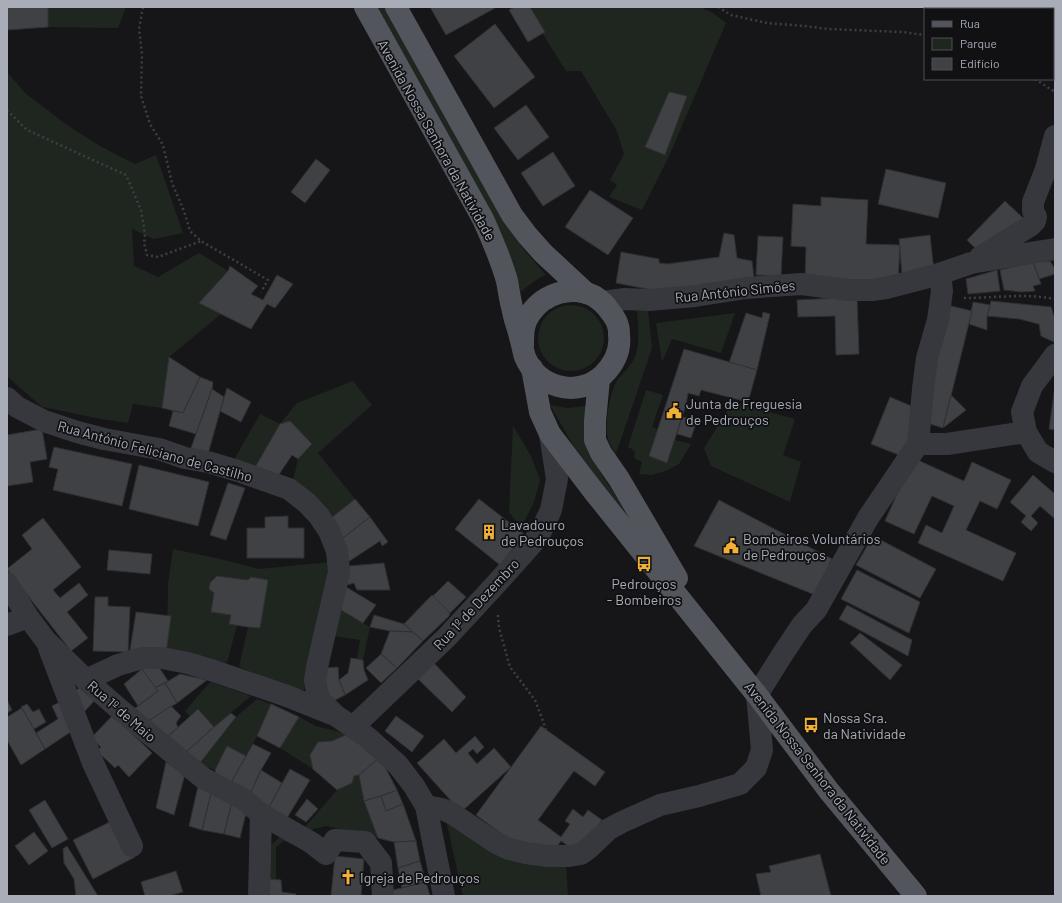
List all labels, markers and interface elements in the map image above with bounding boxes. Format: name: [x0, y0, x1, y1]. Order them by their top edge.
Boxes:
legend: [924, 8, 1054, 80]
text: Rua: [960, 16, 980, 30]
text: Parque: [960, 36, 997, 50]
street label: Avenida Nossa Senhora da Natividade: [374, 37, 500, 243]
text: Edifício: [960, 56, 1000, 70]
street label: Rua António Simões: [674, 276, 796, 306]
place label: Junta de Freguesia de Pedrouços: [686, 395, 802, 428]
public building icon: Junta de Freguesia de Pedrouços: [665, 402, 683, 420]
street label: Rua António Feliciano de Castilho: [56, 417, 254, 485]
place label: Lavadouro de Pedrouços: [501, 516, 584, 549]
building icon: Lavadouro de Pedrouços: [480, 523, 498, 541]
place label: Bombeiros Voluntários de Pedrouços: [743, 530, 881, 563]
public building icon: Bombeiros Voluntários de Pedrouços: [722, 537, 740, 555]
street label: Rua 1º de Dezembro: [429, 555, 523, 653]
bus stop icon: Pedrouços - Bombeiros: [635, 555, 653, 573]
place label: Pedrouços - Bombeiros: [607, 575, 681, 608]
street label: Rua 1º de Maio: [84, 677, 160, 745]
street label: Avenida Nossa Senhora da Natividade: [741, 678, 895, 868]
place label: Nossa Sra. da Natividade: [823, 709, 906, 742]
bus stop icon: Nossa Sra. da Natividade: [802, 716, 820, 734]
church icon: Igreja de Pedrouços: [339, 868, 357, 886]
place label: Igreja de Pedrouços: [360, 869, 480, 886]

